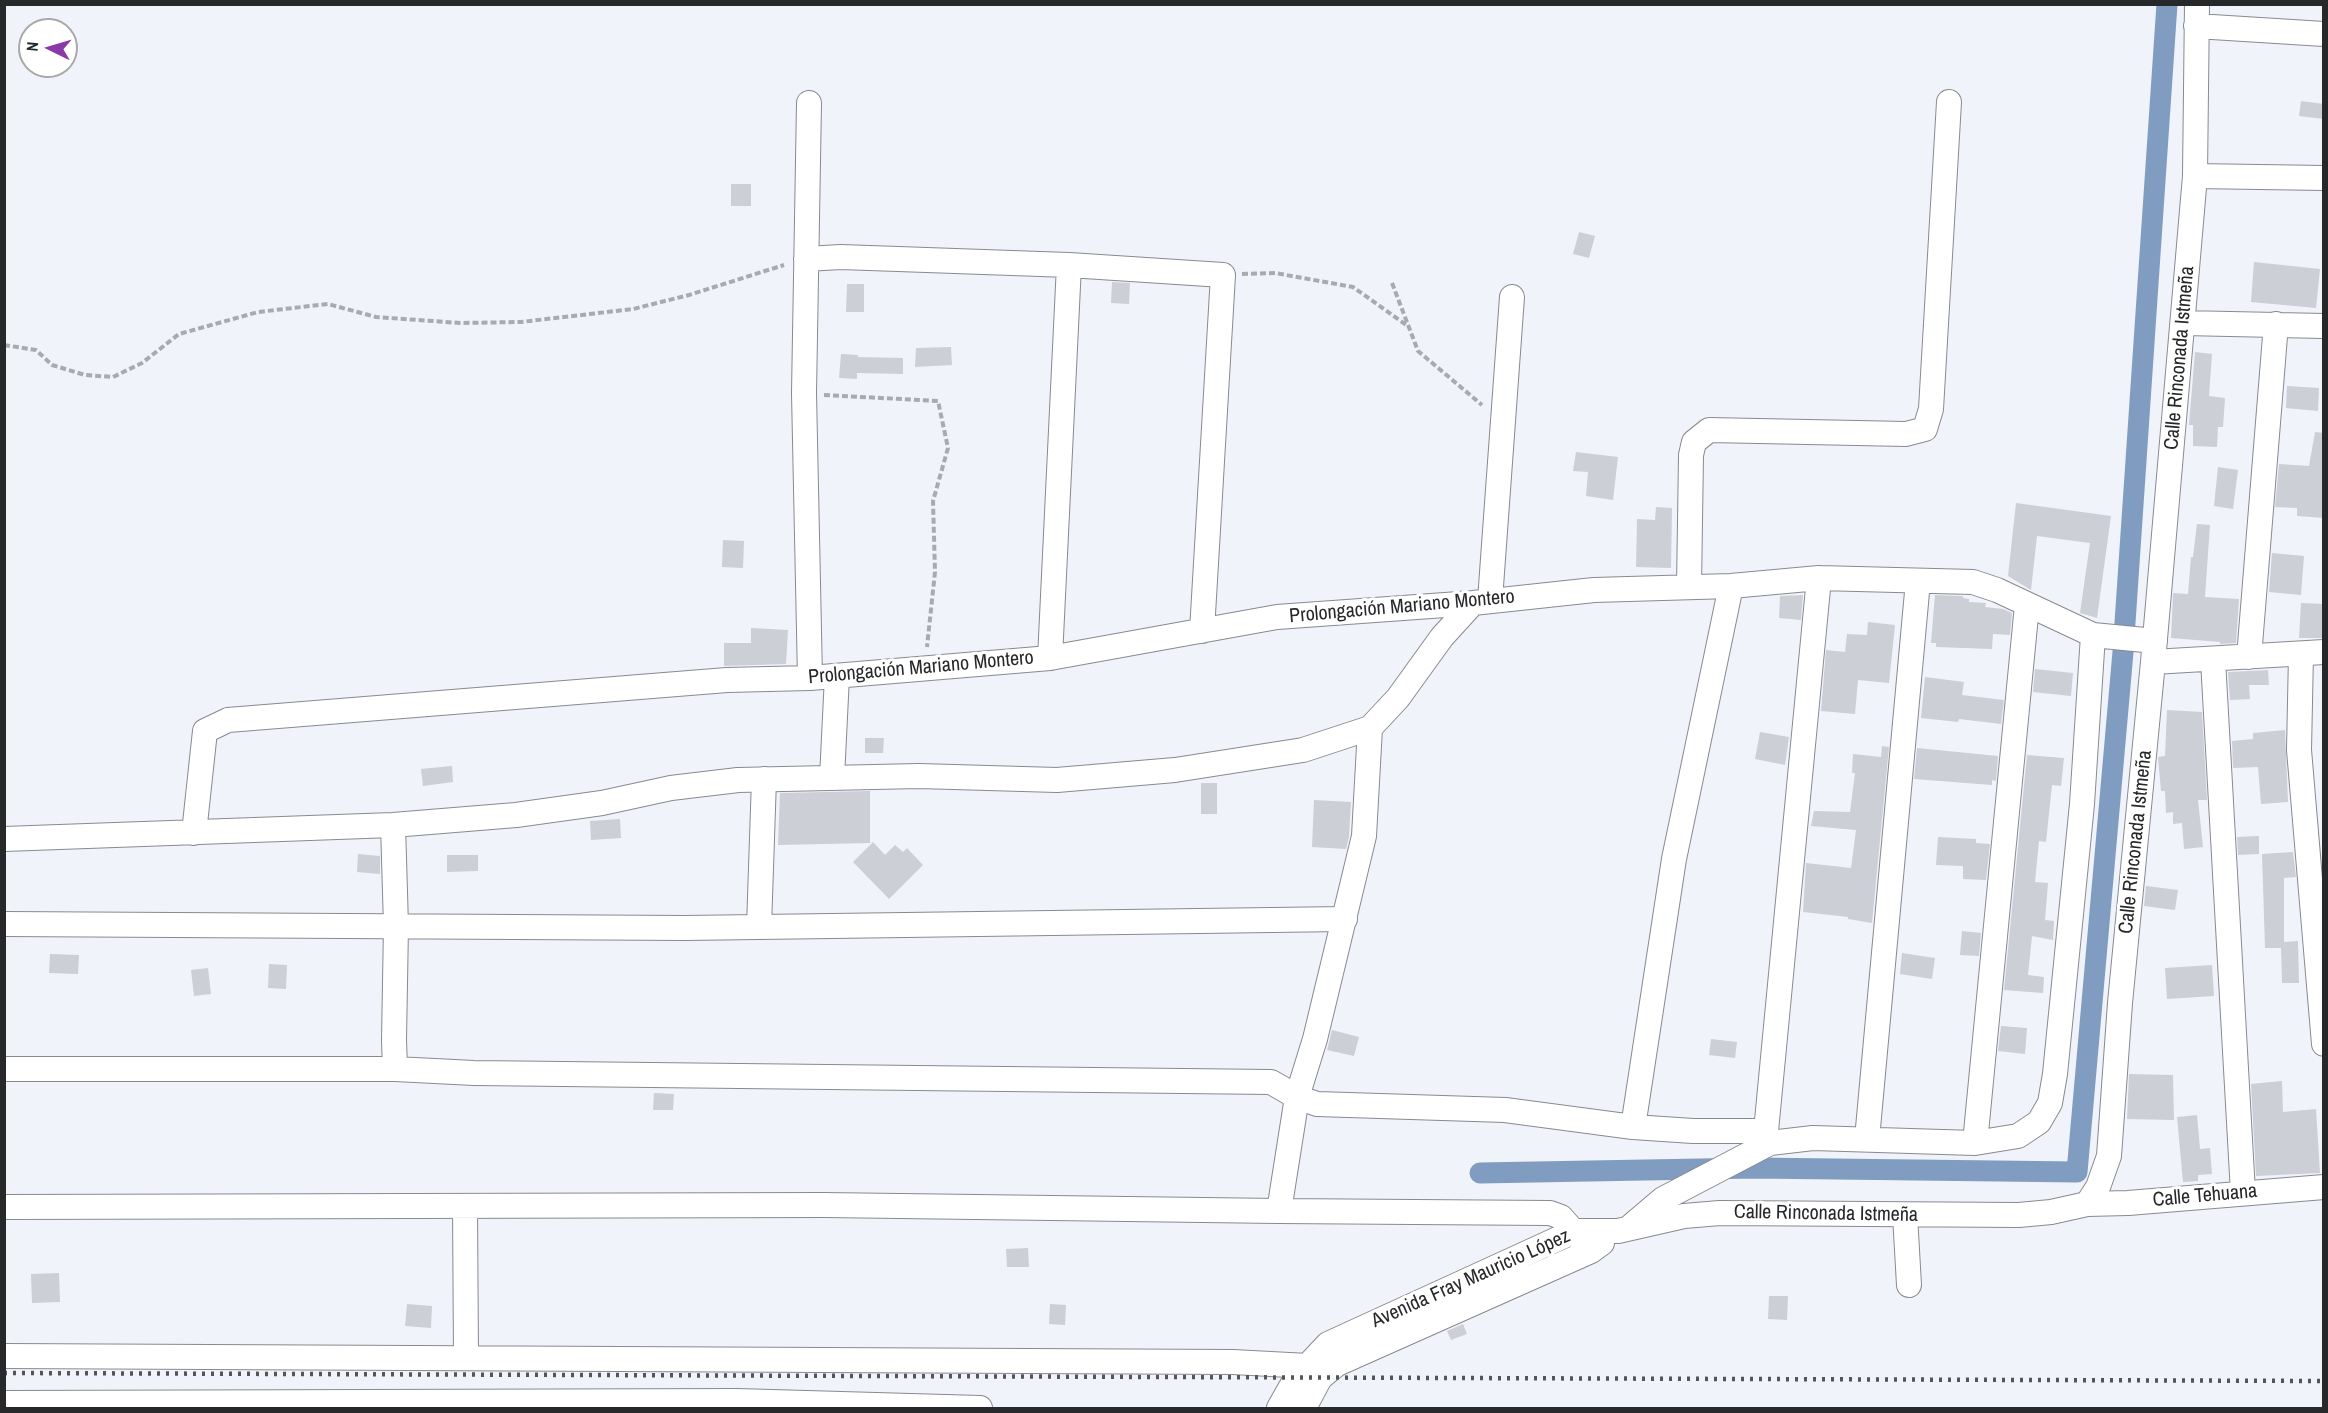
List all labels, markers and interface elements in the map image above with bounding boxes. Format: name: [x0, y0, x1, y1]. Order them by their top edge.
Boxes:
north arrow: [18, 18, 78, 78]
text: N: [21, 41, 43, 52]
street label: Calle Rinconada Istmeña: [2160, 265, 2200, 451]
street label: Prolongación Mariano Montero: [1288, 585, 1516, 629]
street label: Prolongación Mariano Montero: [807, 646, 1035, 690]
street label: Calle Rinconada Istmeña: [2114, 749, 2158, 935]
street label: Calle Tehuana: [2152, 1179, 2258, 1213]
street label: Calle Rinconada Istmeña: [1734, 1200, 1918, 1228]
street label: Avenida Fray Mauricio López: [1368, 1224, 1574, 1334]

